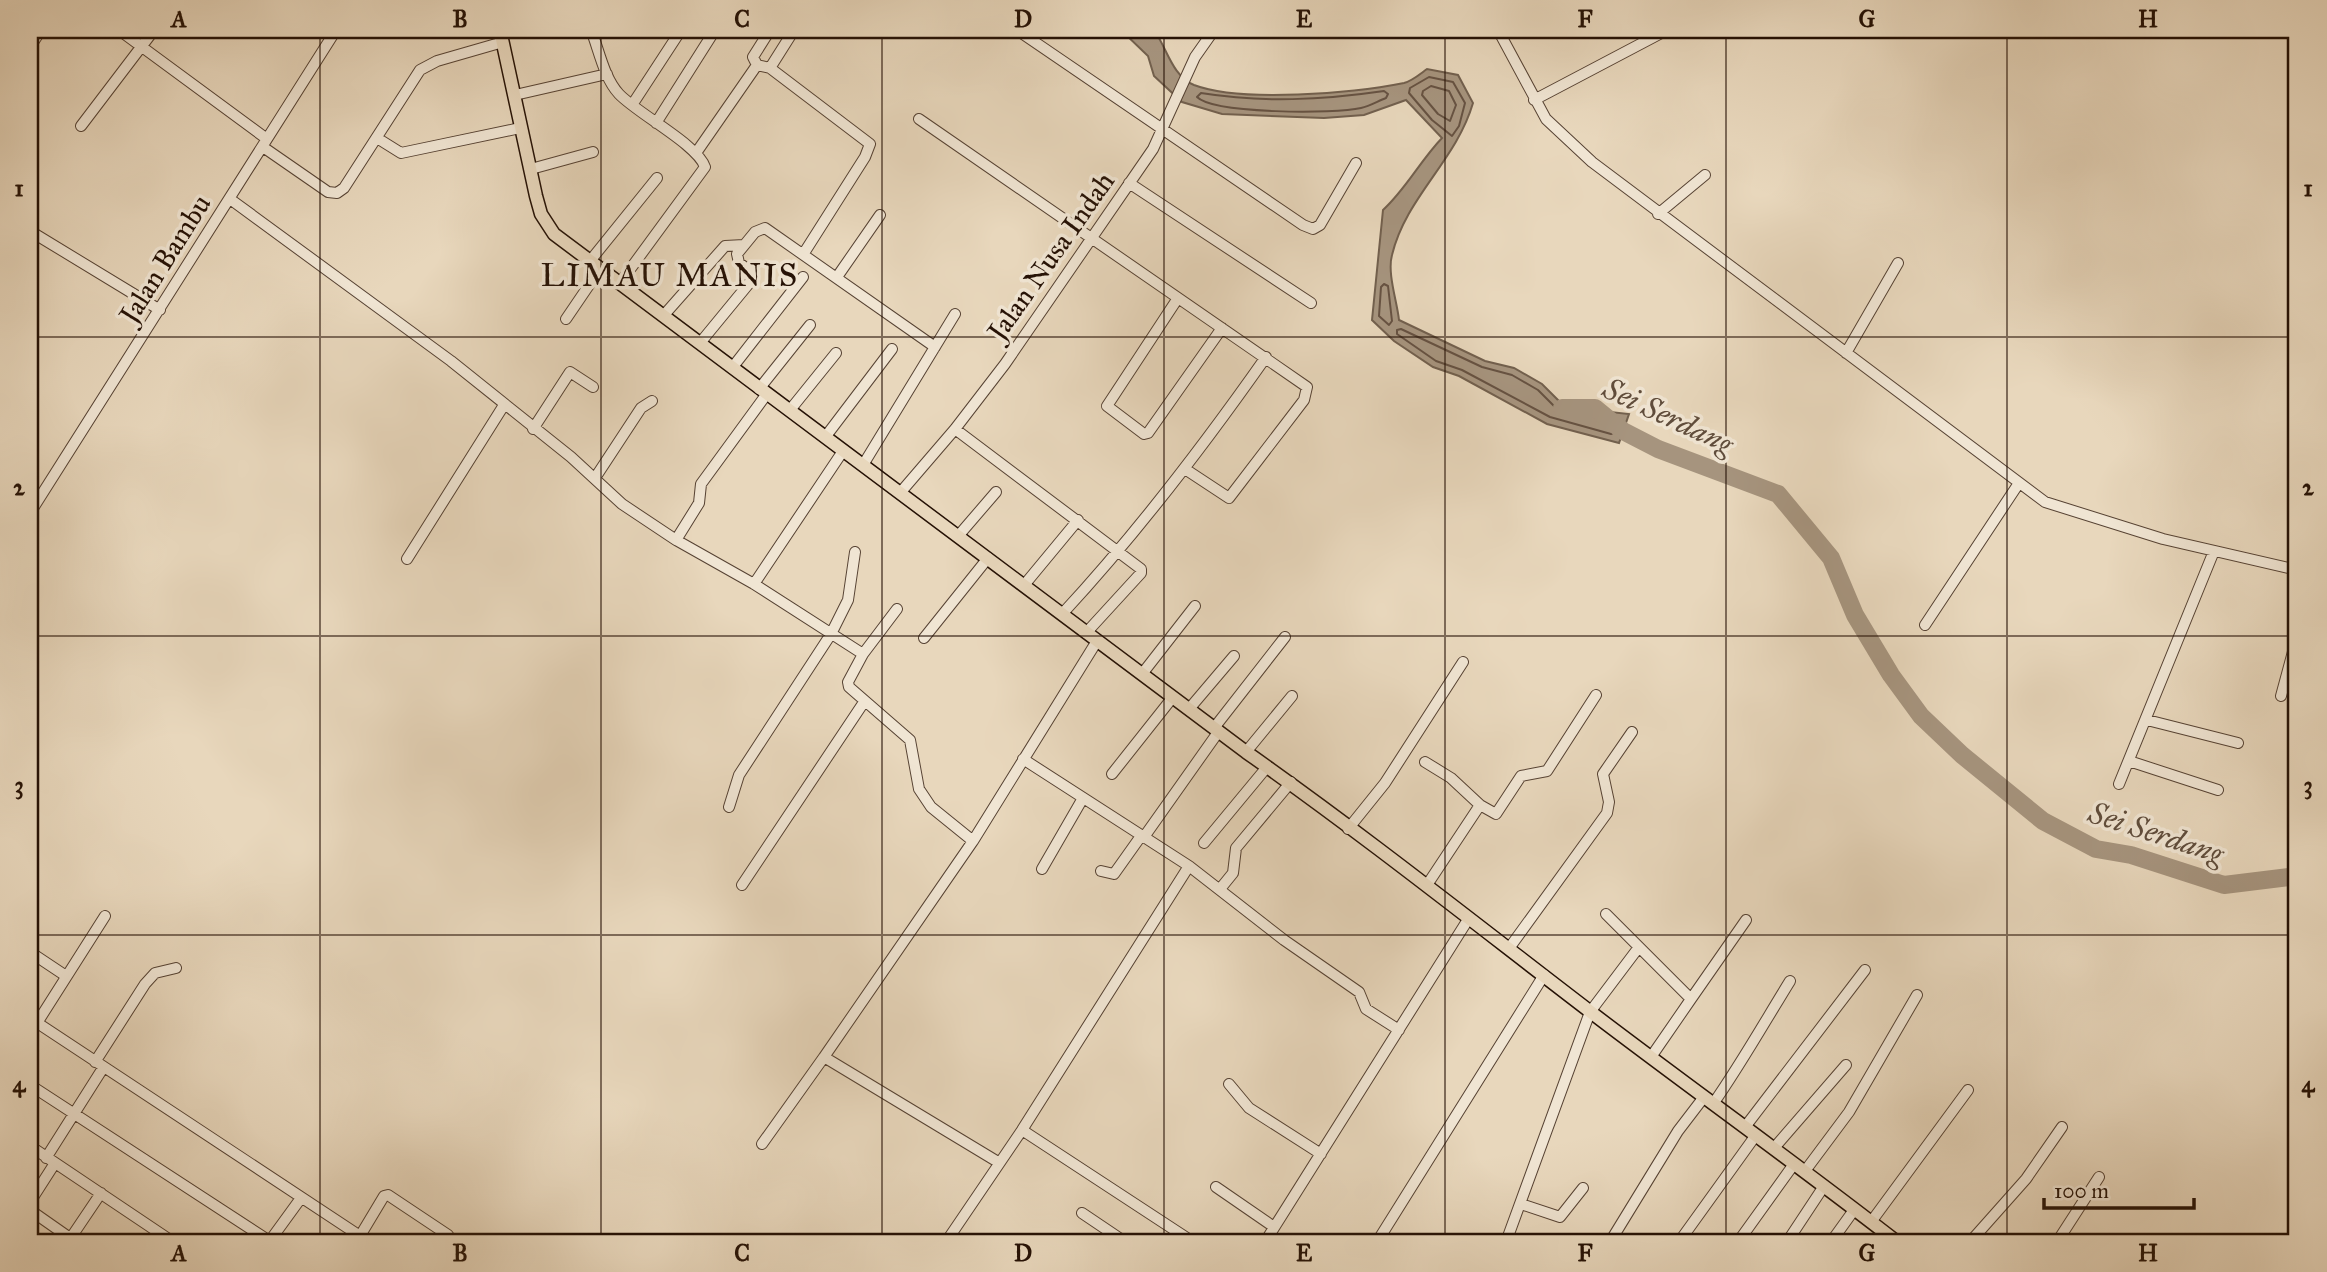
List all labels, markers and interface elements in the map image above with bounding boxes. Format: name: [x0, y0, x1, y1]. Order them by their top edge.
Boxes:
text: A: [169, 5, 187, 33]
text: B: [452, 5, 468, 33]
text: C: [734, 5, 750, 33]
text: D: [1014, 5, 1032, 33]
text: E: [1296, 5, 1313, 33]
text: F: [1577, 5, 1593, 33]
text: G: [1859, 5, 1876, 33]
text: H: [2138, 5, 2158, 33]
street label: Jalan Nusa Indah: [978, 165, 1122, 350]
text: 1: [14, 174, 24, 202]
text: 1: [2303, 174, 2313, 202]
street label: Jalan Bambu: [110, 188, 218, 332]
district label: LIMAU MANIS: [541, 256, 799, 295]
water label: Sei Serdang: [1596, 370, 1740, 462]
text: 2: [13, 473, 25, 501]
text: 2: [2302, 473, 2314, 501]
text: 3: [14, 771, 24, 800]
text: 3: [2303, 771, 2313, 800]
water label: Sei Serdang: [2083, 794, 2229, 872]
text: 4: [13, 1070, 27, 1098]
text: 4: [2302, 1070, 2316, 1098]
scale bar: [2044, 1167, 2194, 1211]
text: 100 m: [2054, 1178, 2109, 1204]
text: A: [169, 1239, 187, 1267]
text: B: [452, 1239, 468, 1267]
text: C: [734, 1239, 750, 1267]
text: D: [1014, 1239, 1032, 1267]
text: E: [1296, 1239, 1313, 1267]
text: F: [1577, 1239, 1593, 1267]
text: G: [1859, 1239, 1876, 1267]
text: H: [2138, 1239, 2158, 1267]

